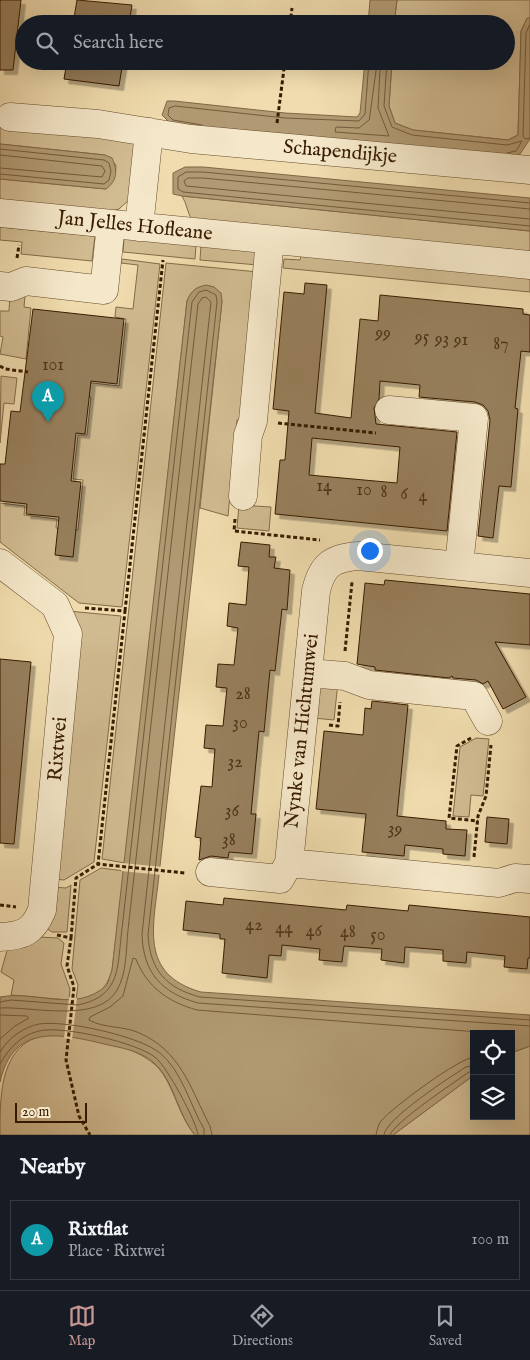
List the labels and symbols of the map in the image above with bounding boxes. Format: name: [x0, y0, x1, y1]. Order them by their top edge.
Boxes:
street label: Schapendijkje: [282, 135, 398, 169]
street label: Jan Jelles Hofleane: [54, 205, 214, 247]
house number: 99: [374, 322, 391, 345]
house number: 95: [414, 326, 430, 349]
house number: 93: [434, 328, 449, 351]
house number: 91: [453, 329, 468, 352]
house number: 87: [493, 333, 509, 356]
house number: 101: [42, 354, 64, 377]
pin: A: [32, 381, 64, 422]
house number: 14: [316, 475, 332, 498]
house number: 10: [356, 479, 372, 502]
house number: 8: [380, 481, 388, 504]
house number: 6: [400, 483, 408, 506]
house number: 4: [419, 485, 428, 508]
your location: [357, 538, 383, 564]
street label: Nynke van Hichtumwei: [279, 632, 325, 830]
house number: 28: [235, 683, 251, 706]
house number: 30: [232, 712, 248, 735]
street label: Rixtwei: [43, 716, 73, 782]
house number: 32: [227, 751, 243, 774]
house number: 36: [225, 800, 240, 823]
house number: 39: [388, 818, 402, 841]
house number: 38: [222, 829, 236, 852]
house number: 42: [245, 914, 263, 937]
house number: 44: [275, 917, 293, 940]
house number: 46: [306, 920, 323, 943]
house number: 48: [340, 921, 356, 944]
house number: 50: [370, 924, 386, 947]
scale bar: [15, 1100, 88, 1123]

